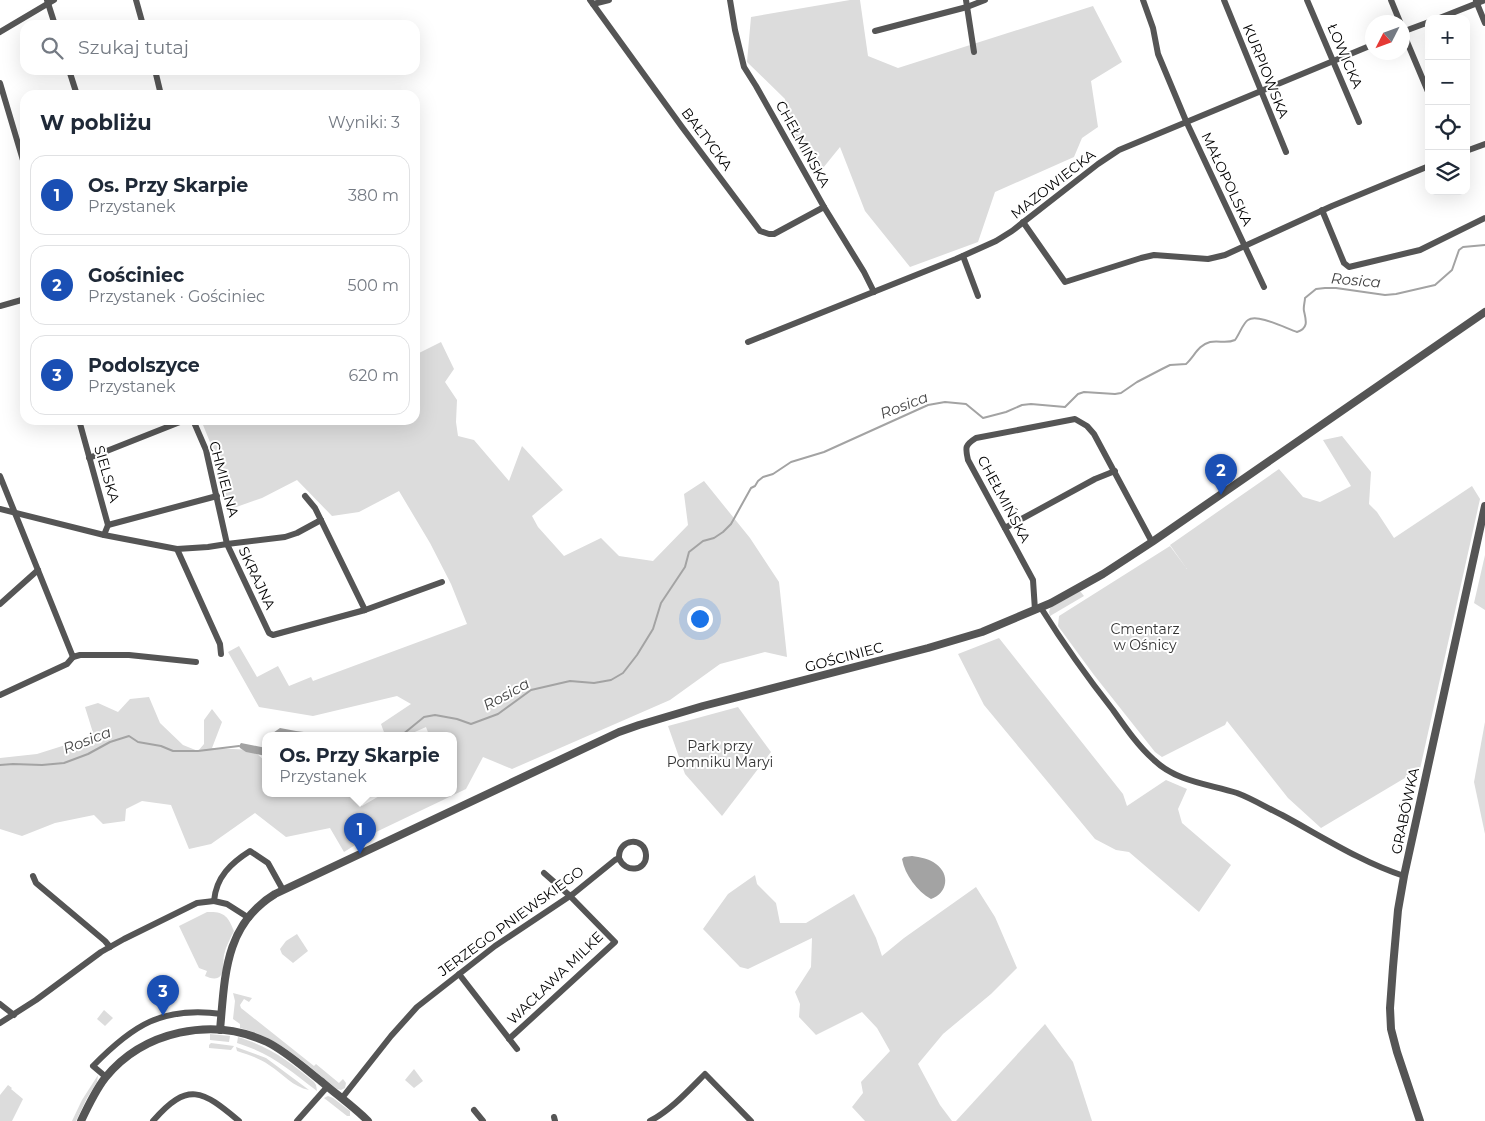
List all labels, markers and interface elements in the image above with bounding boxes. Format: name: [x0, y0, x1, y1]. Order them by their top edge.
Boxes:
north arrow: [1365, 15, 1410, 60]
map controls: [1425, 15, 1470, 195]
button: +: [1425, 15, 1470, 60]
search box: [20, 20, 420, 75]
street label: KURPIOWSKA: [1239, 21, 1293, 122]
street label: ŁOWICKA: [1323, 21, 1367, 92]
icon: search: [38, 34, 66, 62]
text: Szukaj tutaj: [78, 36, 189, 59]
button: −: [1425, 60, 1470, 105]
street label: CHEŁMIŃSKA: [772, 98, 835, 191]
street label: BAŁTYCKA: [678, 104, 737, 175]
button: locate: [1425, 105, 1470, 150]
text: W pobliżu: [40, 110, 152, 135]
text: Wyniki: 3: [328, 113, 400, 132]
street label: MAŁOPOLSKA: [1197, 129, 1257, 230]
street label: MAZOWIECKA: [1007, 145, 1100, 223]
button: layers: [1425, 150, 1470, 195]
text: Os. Przy Skarpie: [88, 174, 248, 197]
text: 1: [54, 186, 60, 205]
text: 380 m: [348, 186, 399, 205]
text: Przystanek: [88, 197, 176, 216]
text: Gościniec: [88, 264, 184, 287]
water label: Rosica: [1330, 268, 1382, 292]
text: 2: [52, 276, 62, 295]
text: 500 m: [348, 276, 399, 295]
text: Przystanek · Gościniec: [88, 287, 265, 306]
text: Podolszyce: [88, 354, 200, 377]
text: 3: [52, 366, 62, 385]
text: 620 m: [348, 366, 399, 385]
text: Przystanek: [88, 377, 176, 396]
water label: Rosica: [877, 387, 931, 423]
street label: CHMIELNA: [205, 439, 243, 520]
street label: SIELSKA: [90, 443, 124, 506]
street label: CHEŁMIŃSKA: [973, 452, 1035, 547]
pin: 2: [1205, 454, 1237, 495]
street label: SKRAJNA: [235, 544, 280, 613]
your location: [687, 606, 713, 632]
park label: Cmentarz w Ośnicy: [1110, 620, 1180, 654]
street label: GOŚCINIEC: [803, 638, 885, 676]
water label: Rosica: [479, 674, 533, 714]
water label: Rosica: [60, 722, 114, 758]
popup: [262, 732, 457, 797]
park label: Park przy Pomniku Maryi: [667, 737, 773, 771]
text: Os. Przy Skarpie: [279, 744, 440, 767]
street label: GRABÓWKA: [1387, 765, 1423, 856]
text: Przystanek: [279, 767, 367, 786]
pin: 1: [344, 813, 376, 854]
street label: JERZEGO PNIEWSKIEGO: [434, 862, 588, 981]
street label: WACŁAWA MILKE: [503, 928, 607, 1028]
pin: 3: [147, 975, 179, 1016]

